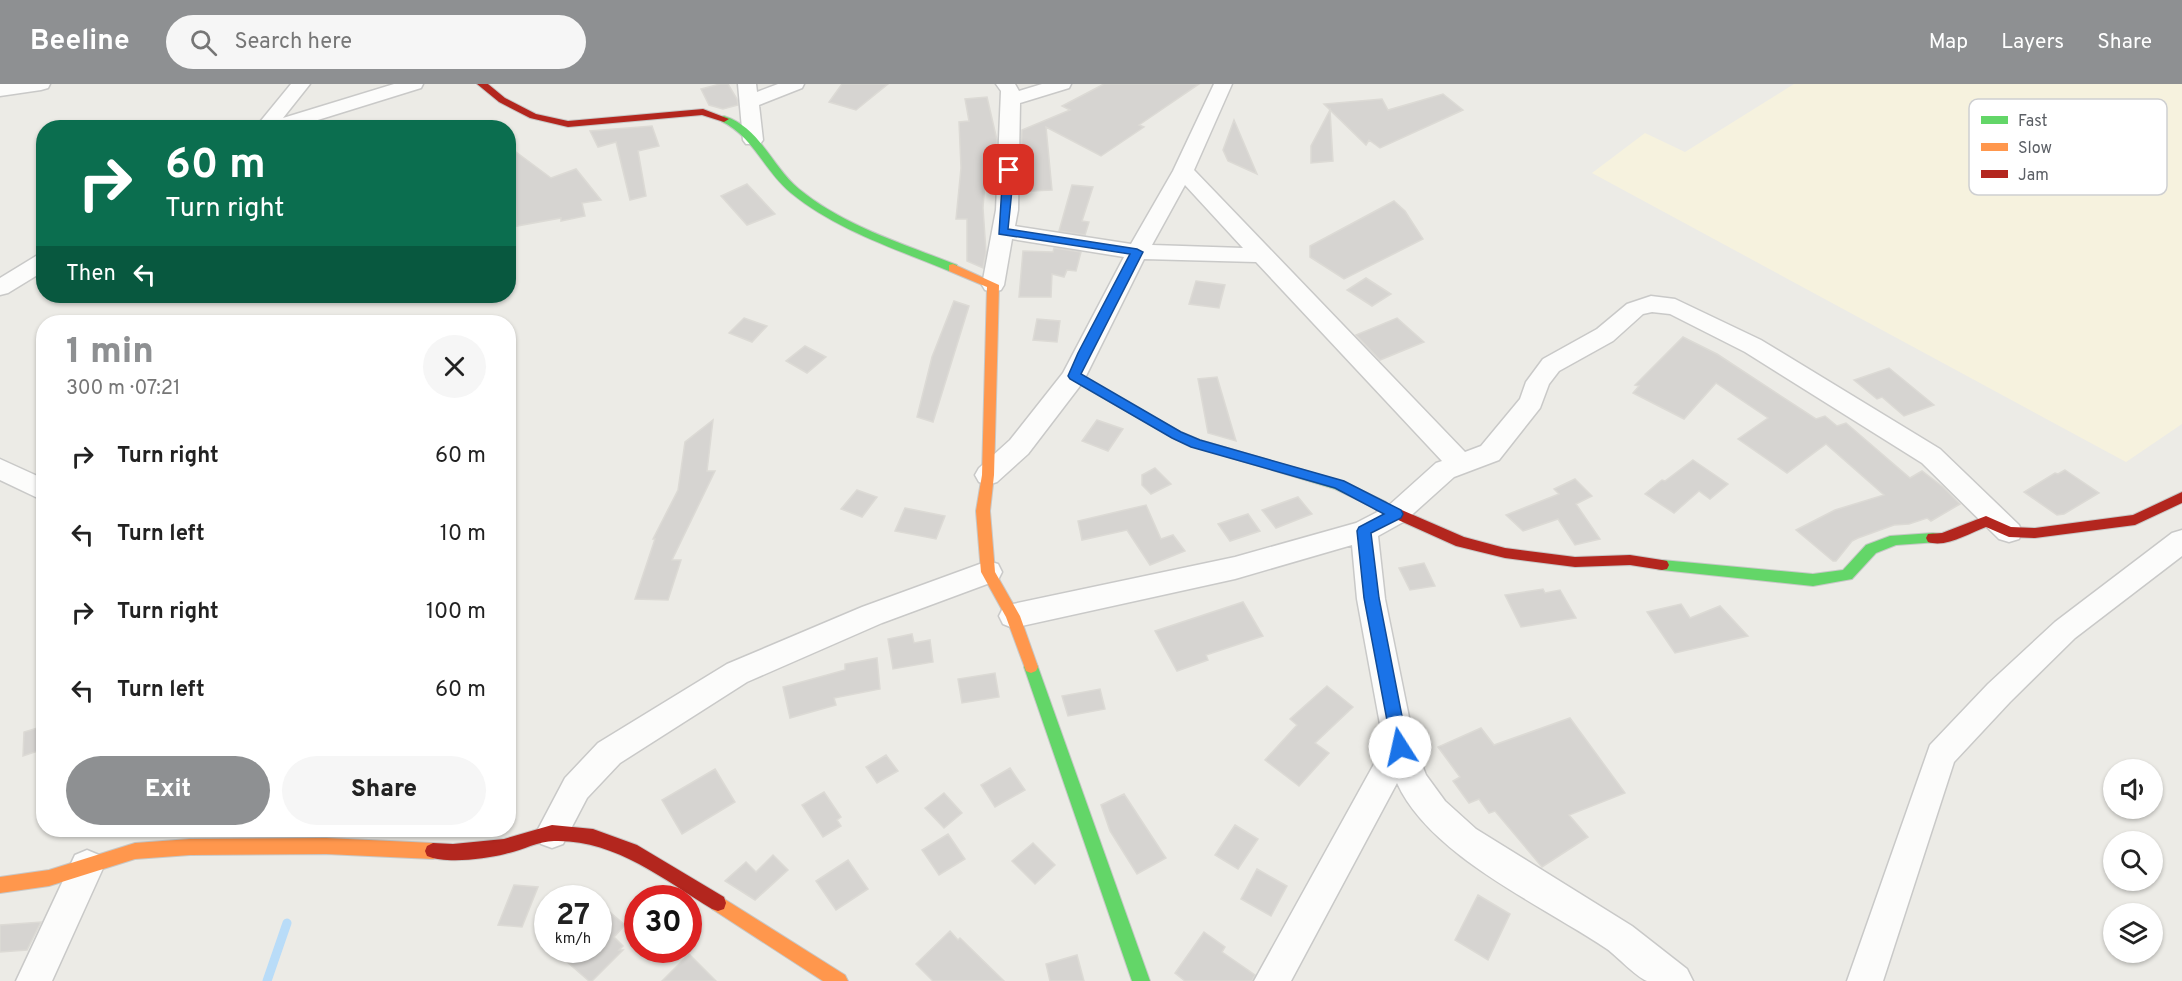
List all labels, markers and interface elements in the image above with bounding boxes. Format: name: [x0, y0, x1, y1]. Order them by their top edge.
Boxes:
search box: [166, 15, 586, 69]
text: Beeline: [30, 24, 130, 60]
icon: search: [187, 26, 220, 59]
text: Search here: [235, 29, 352, 56]
text: Map: [1929, 29, 1968, 56]
text: Layers: [2001, 29, 2064, 56]
text: Share: [2097, 29, 2152, 56]
legend: [1969, 99, 2167, 195]
text: Fast: [2018, 112, 2048, 132]
text: Slow: [2018, 139, 2052, 159]
text: 60 m: [165, 140, 266, 193]
icon: right: [66, 144, 144, 222]
pin: [983, 144, 1034, 195]
icon: arrive: [992, 153, 1025, 186]
text: Jam: [2018, 166, 2049, 186]
text: Turn right: [165, 192, 284, 226]
icon: left: [128, 258, 161, 291]
text: Then: [66, 261, 116, 288]
text: 1 min: [66, 330, 154, 376]
button: close: [423, 335, 486, 398]
text: 300 m · 07:21: [66, 376, 180, 402]
icon: right: [66, 440, 99, 473]
text: Turn right: [117, 443, 219, 470]
text: 60 m: [435, 443, 486, 470]
icon: left: [66, 518, 99, 551]
text: Turn left: [117, 521, 205, 548]
text: 10 m: [440, 521, 486, 548]
icon: right: [66, 596, 99, 629]
text: Turn right: [117, 599, 219, 626]
text: 100 m: [426, 599, 486, 626]
icon: left: [66, 674, 99, 707]
text: Turn left: [117, 677, 205, 704]
text: 60 m: [435, 677, 486, 704]
position arrow: [1368, 715, 1432, 779]
button: Exit: [66, 756, 270, 825]
button: Share: [282, 756, 486, 825]
map controls: [2103, 759, 2163, 963]
button: sound: [2103, 759, 2163, 819]
button: search: [2103, 831, 2163, 891]
speed limit sign: 30: [624, 885, 702, 963]
text: 27: [556, 898, 590, 935]
button: layers: [2103, 903, 2163, 963]
text: km/h: [555, 930, 591, 949]

